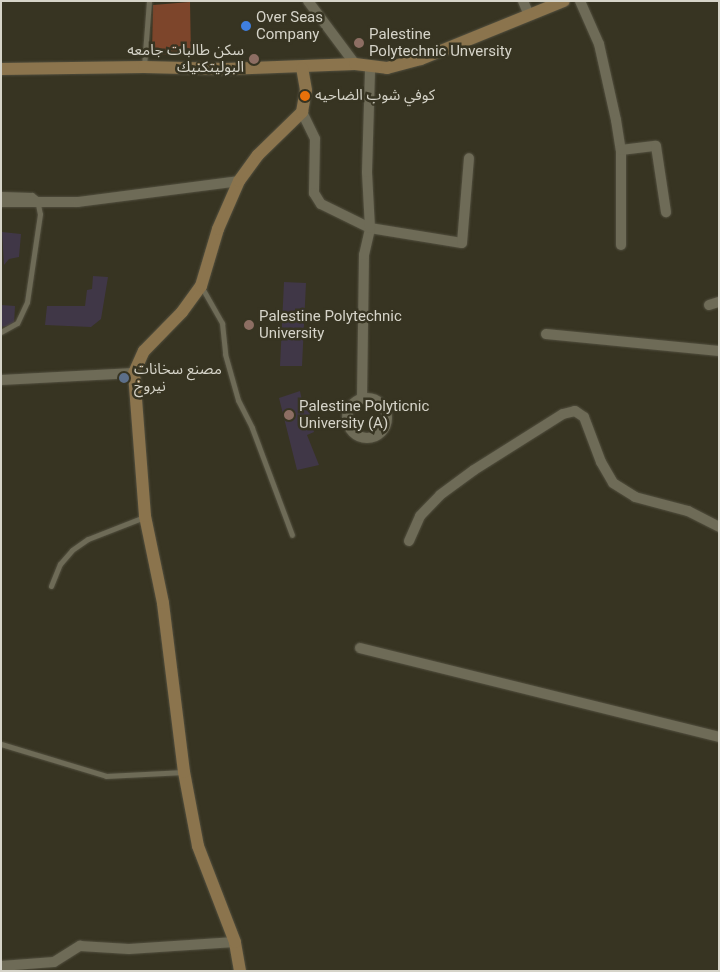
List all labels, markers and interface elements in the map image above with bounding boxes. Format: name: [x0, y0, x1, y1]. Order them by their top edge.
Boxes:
place label: Over Seas Company: [256, 8, 323, 43]
marker: Over Seas Company: [240, 20, 252, 32]
place label: Palestine Polytechnic Unversity: [369, 25, 512, 60]
marker: Palestine Polytechnic Unversity: [353, 37, 365, 49]
place label: سكن طالبات جامعه البوليتكنيك: [127, 41, 244, 76]
marker: سكن طالبات جامعه البوليتكنيك: [248, 53, 260, 65]
place label: كوفي شوب الضاحيه: [315, 87, 435, 105]
marker: كوفي شوب الضاحيه: [299, 90, 311, 102]
place label: Palestine Polytechnic University: [259, 307, 402, 342]
marker: Palestine Polytechnic University: [243, 319, 255, 331]
place label: مصنع سخانات نيروخ: [134, 360, 222, 395]
marker: مصنع سخانات نيروخ: [118, 372, 130, 384]
place label: Palestine Polyticnic University (A): [299, 397, 429, 432]
marker: Palestine Polyticnic University (A): [283, 409, 295, 421]

